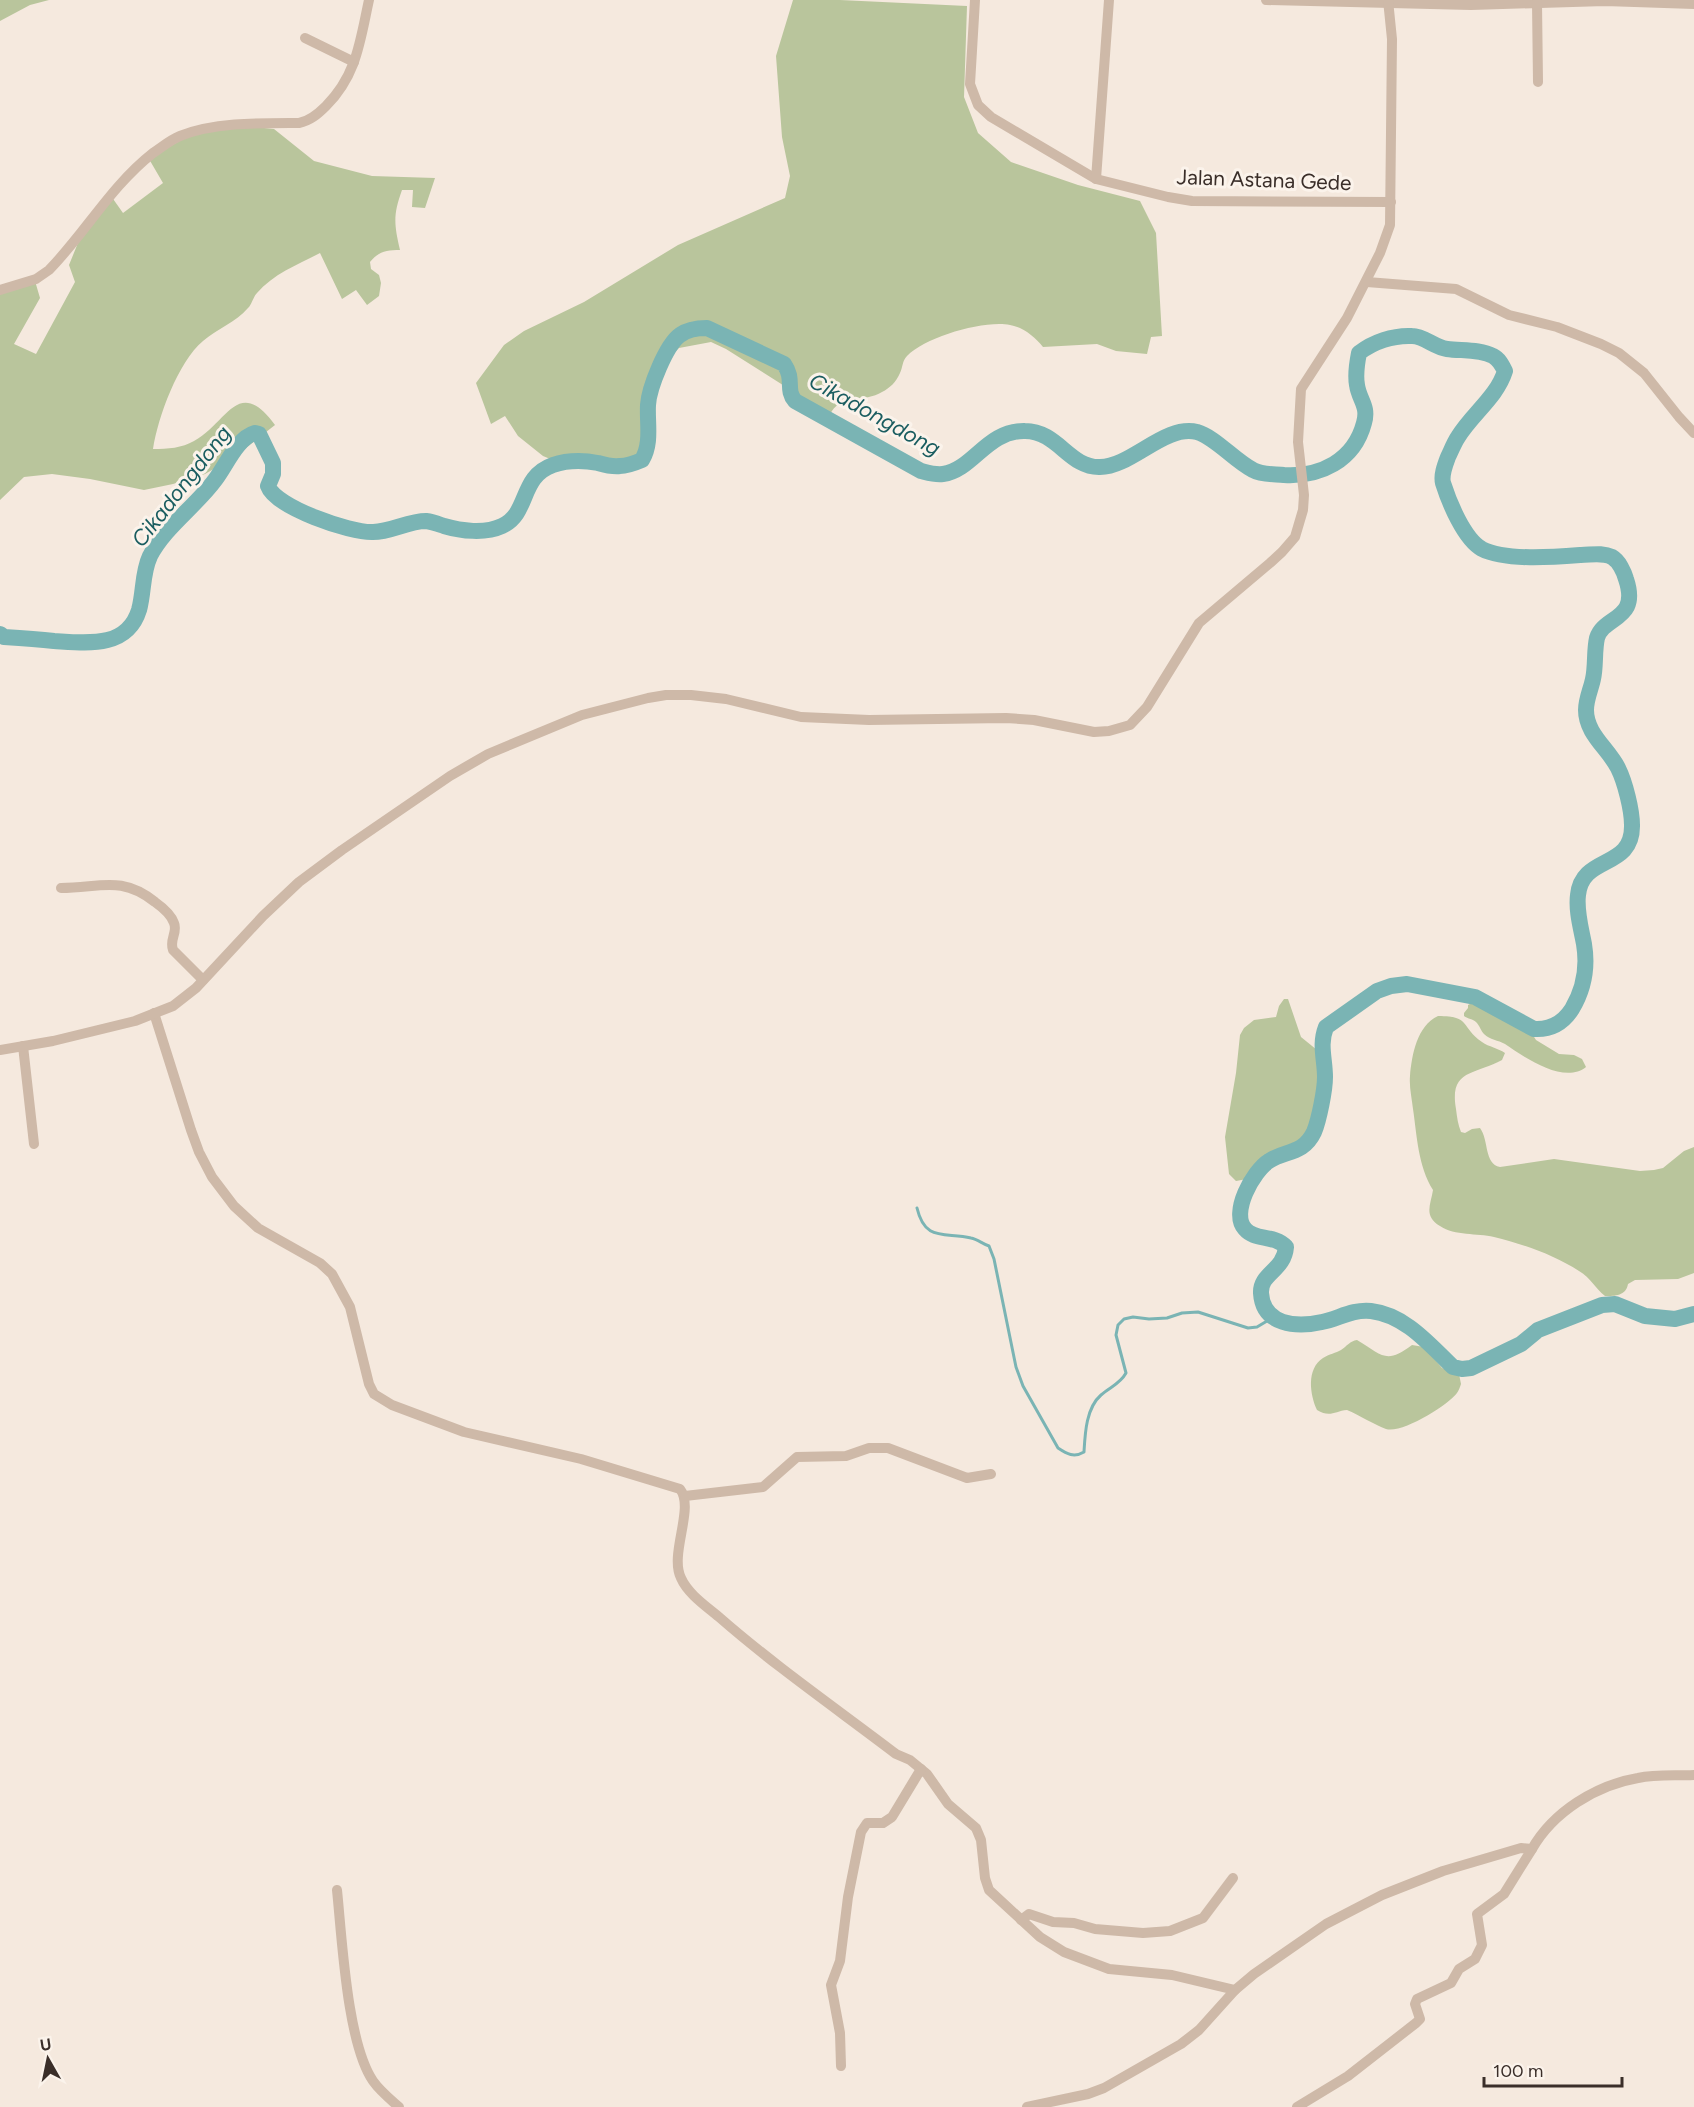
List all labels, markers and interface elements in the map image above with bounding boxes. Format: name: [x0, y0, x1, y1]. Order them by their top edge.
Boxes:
street label: Jalan Astana Gede: [1176, 164, 1352, 195]
water label: Cikadongdong: [804, 367, 945, 462]
water label: Cikadongdong: [126, 420, 237, 552]
north arrow: [18, 2029, 78, 2089]
text: U: [39, 2034, 53, 2055]
scale bar: [1484, 2050, 1622, 2088]
text: 100 m: [1493, 2060, 1543, 2082]

